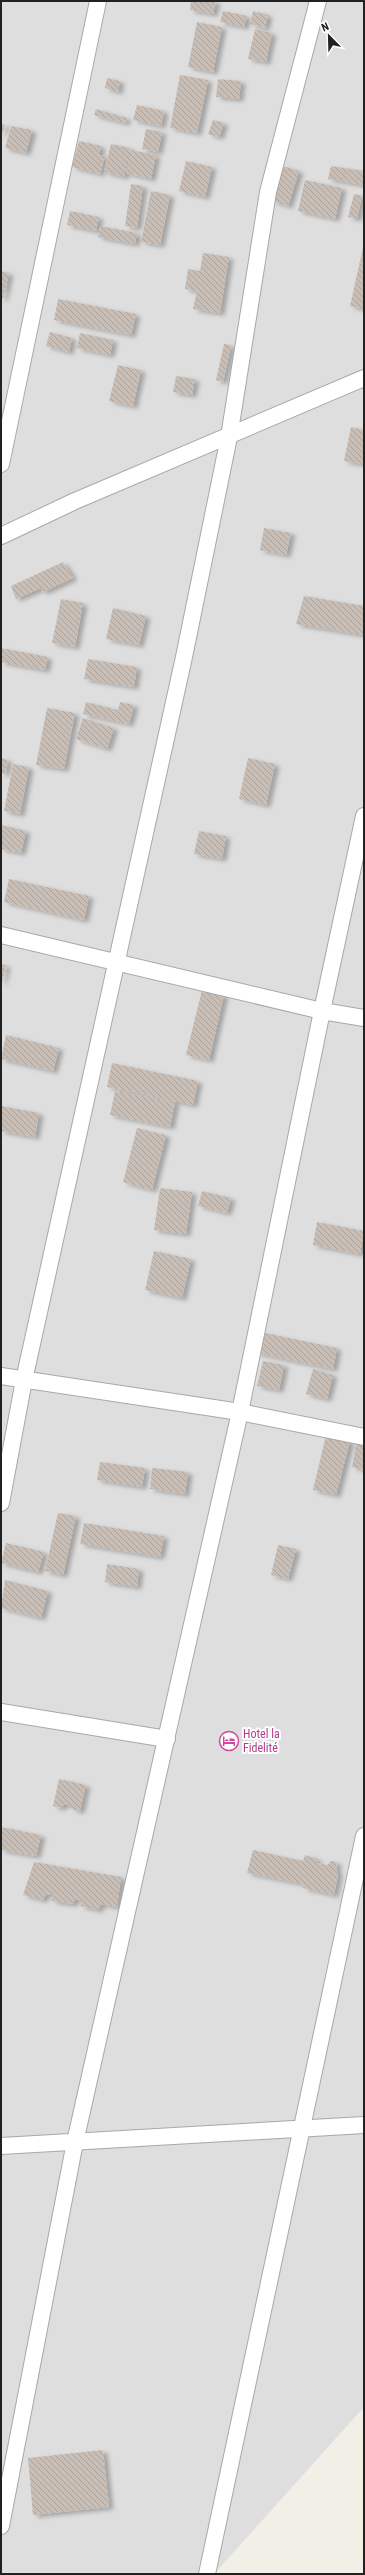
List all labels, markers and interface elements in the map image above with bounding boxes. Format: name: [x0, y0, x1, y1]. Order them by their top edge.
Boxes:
north arrow: [309, 16, 349, 56]
text: N: [320, 20, 331, 35]
place label: Hotel la Fidelité: [243, 1727, 280, 1755]
hotel icon: Hotel la Fidelité: [218, 1730, 240, 1752]

